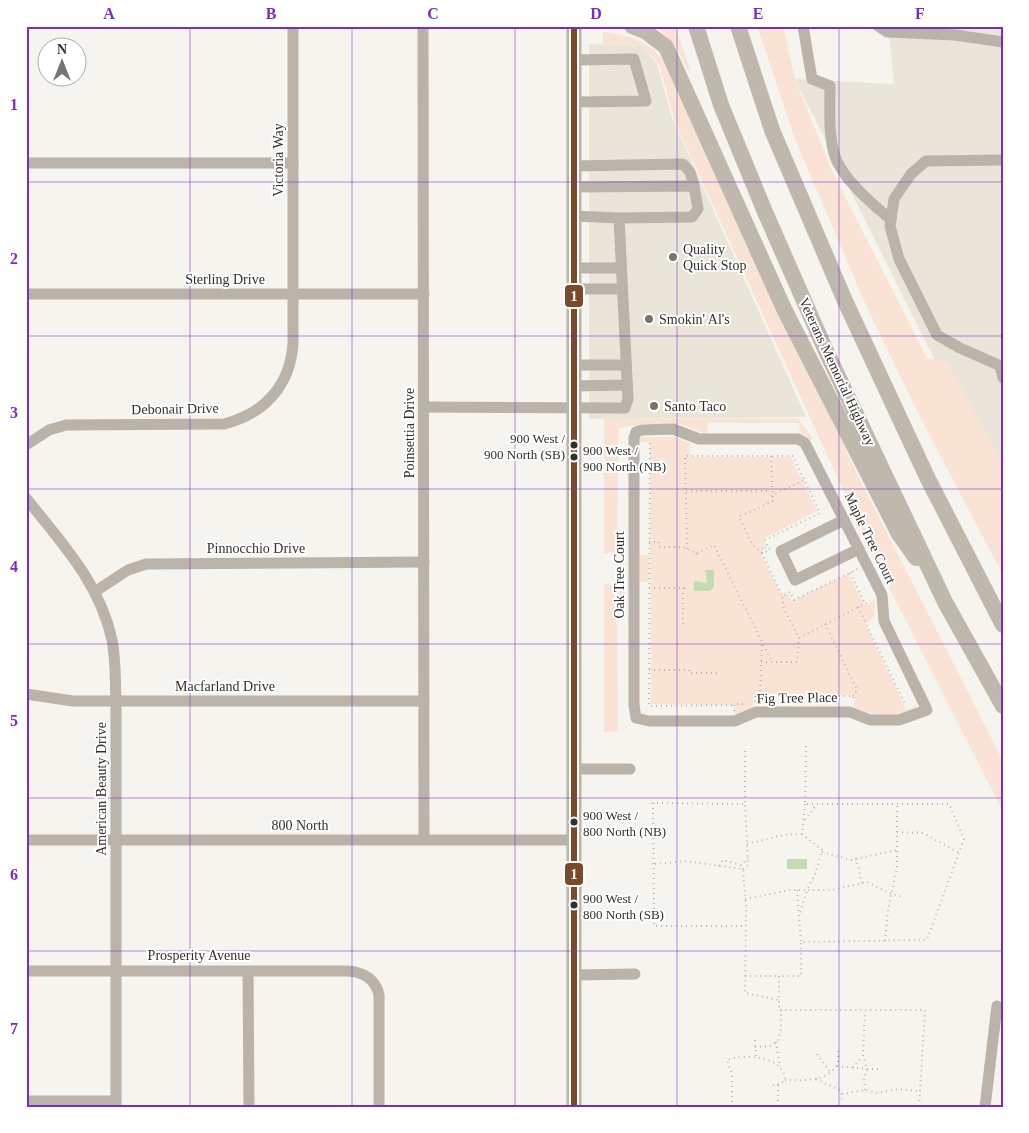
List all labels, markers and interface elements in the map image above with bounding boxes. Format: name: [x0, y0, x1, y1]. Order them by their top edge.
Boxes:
text: A: [103, 5, 115, 22]
text: B: [266, 5, 277, 22]
text: C: [427, 5, 439, 22]
text: D: [590, 5, 602, 22]
text: E: [753, 5, 763, 22]
text: F: [915, 5, 925, 22]
north arrow: [38, 38, 88, 88]
text: N: [57, 42, 67, 57]
text: 1: [10, 96, 18, 113]
street label: Victoria Way: [271, 123, 286, 197]
place label: Quality Quick Stop: [683, 242, 746, 273]
text: 2: [10, 250, 18, 267]
marker: Quality Quick Stop: [667, 251, 679, 263]
street label: Sterling Drive: [185, 272, 265, 287]
line badge: 1: [564, 284, 584, 308]
text: 1: [571, 289, 578, 304]
street label: Veterans Memorial Highway: [796, 296, 878, 448]
place label: Smokin' Al's: [659, 312, 730, 327]
marker: Smokin' Al's: [643, 313, 655, 325]
street label: Poinsettia Drive: [402, 388, 417, 478]
place label: Santo Taco: [664, 399, 726, 414]
marker: Santo Taco: [648, 400, 660, 412]
street label: Debonair Drive: [131, 401, 219, 417]
text: 3: [10, 404, 18, 421]
place label: 900 West / 900 North (SB): [484, 431, 565, 462]
marker: 900 West / 900 North (SB): [569, 440, 579, 450]
place label: 900 West / 900 North (NB): [583, 443, 666, 474]
marker: 900 West / 900 North (NB): [569, 452, 579, 462]
street label: Maple Tree Court: [841, 490, 899, 586]
street label: Oak Tree Court: [612, 531, 627, 619]
street label: Pinnocchio Drive: [207, 541, 305, 556]
text: 4: [10, 558, 18, 575]
street label: Macfarland Drive: [175, 679, 275, 694]
street label: Fig Tree Place: [756, 690, 838, 706]
text: 5: [10, 712, 18, 729]
street label: American Beauty Drive: [94, 722, 109, 856]
place label: 900 West / 800 North (NB): [583, 808, 666, 839]
marker: 900 West / 800 North (NB): [569, 817, 579, 827]
street label: 800 North: [271, 818, 329, 833]
line badge: 1: [564, 862, 584, 886]
text: 6: [10, 866, 18, 883]
text: 1: [571, 867, 578, 882]
place label: 900 West / 800 North (SB): [583, 891, 664, 922]
marker: 900 West / 800 North (SB): [569, 900, 579, 910]
street label: Prosperity Avenue: [148, 948, 250, 963]
text: 7: [10, 1020, 18, 1037]

